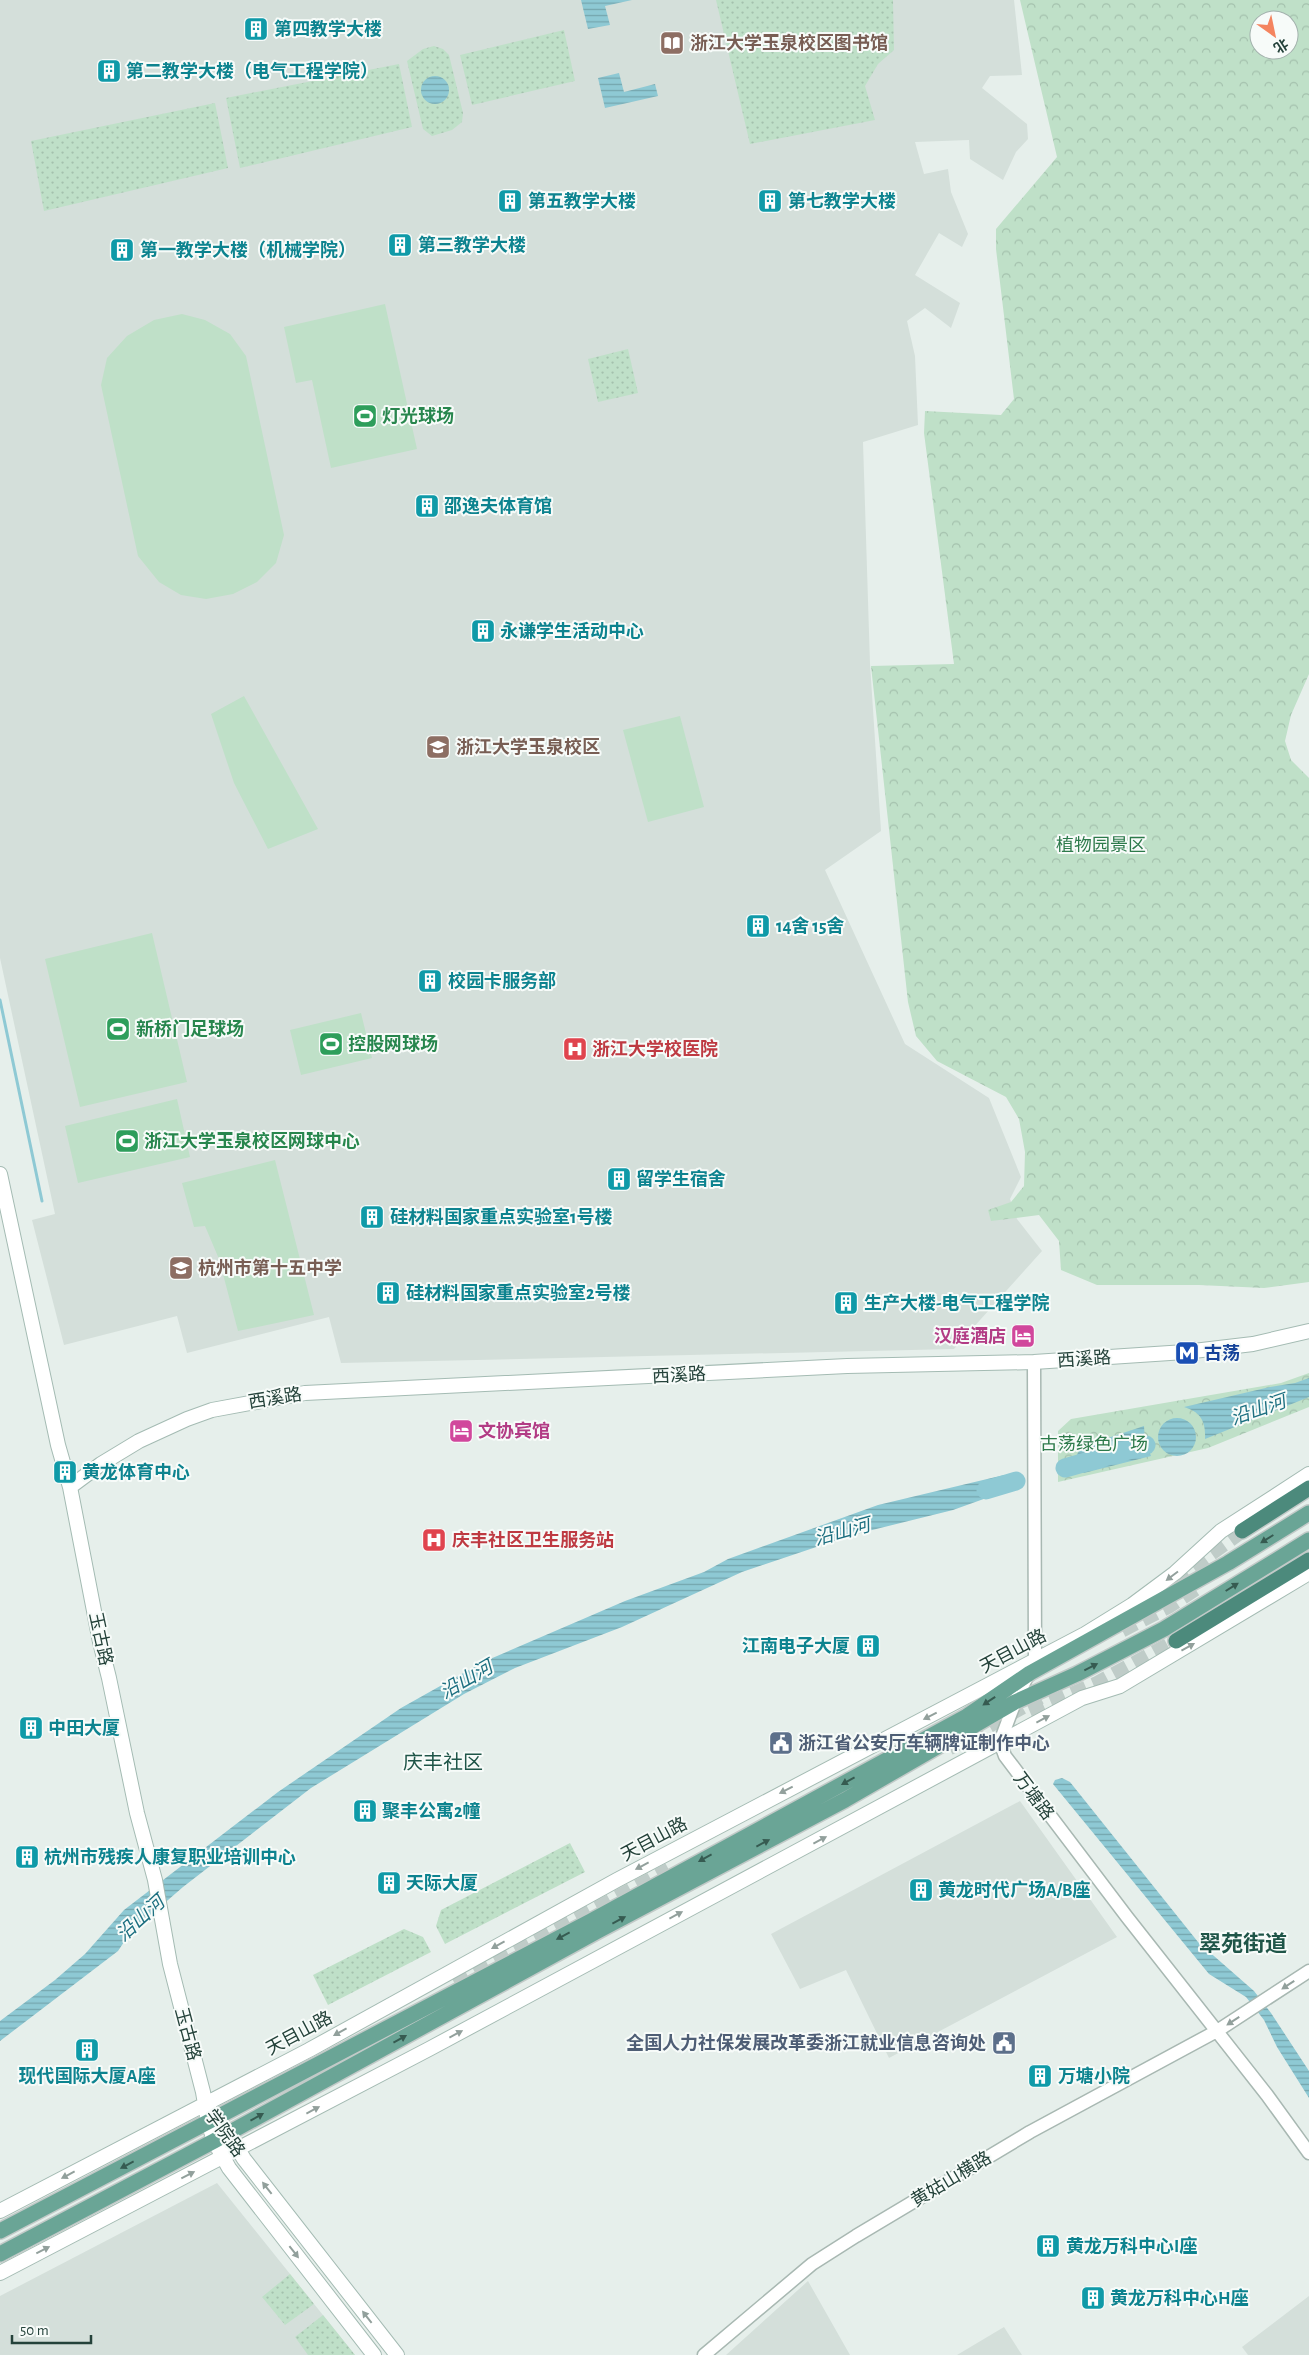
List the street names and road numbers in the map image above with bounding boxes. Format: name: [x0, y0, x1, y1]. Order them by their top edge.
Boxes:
street label: 西溪路: [1056, 1347, 1112, 1371]
street label: 西溪路: [652, 1364, 706, 1386]
street label: 西溪路: [247, 1384, 303, 1412]
street label: 玉古路: [86, 1611, 116, 1667]
street label: 天目山路: [977, 1625, 1049, 1677]
street label: 万塘路: [1010, 1768, 1058, 1824]
street label: 天目山路: [618, 1813, 690, 1865]
street label: 玉古路: [171, 2005, 205, 2063]
street label: 天目山路: [263, 2007, 335, 2059]
street label: 学院路: [201, 2105, 249, 2161]
street label: 黄姑山横路: [907, 2147, 995, 2211]

